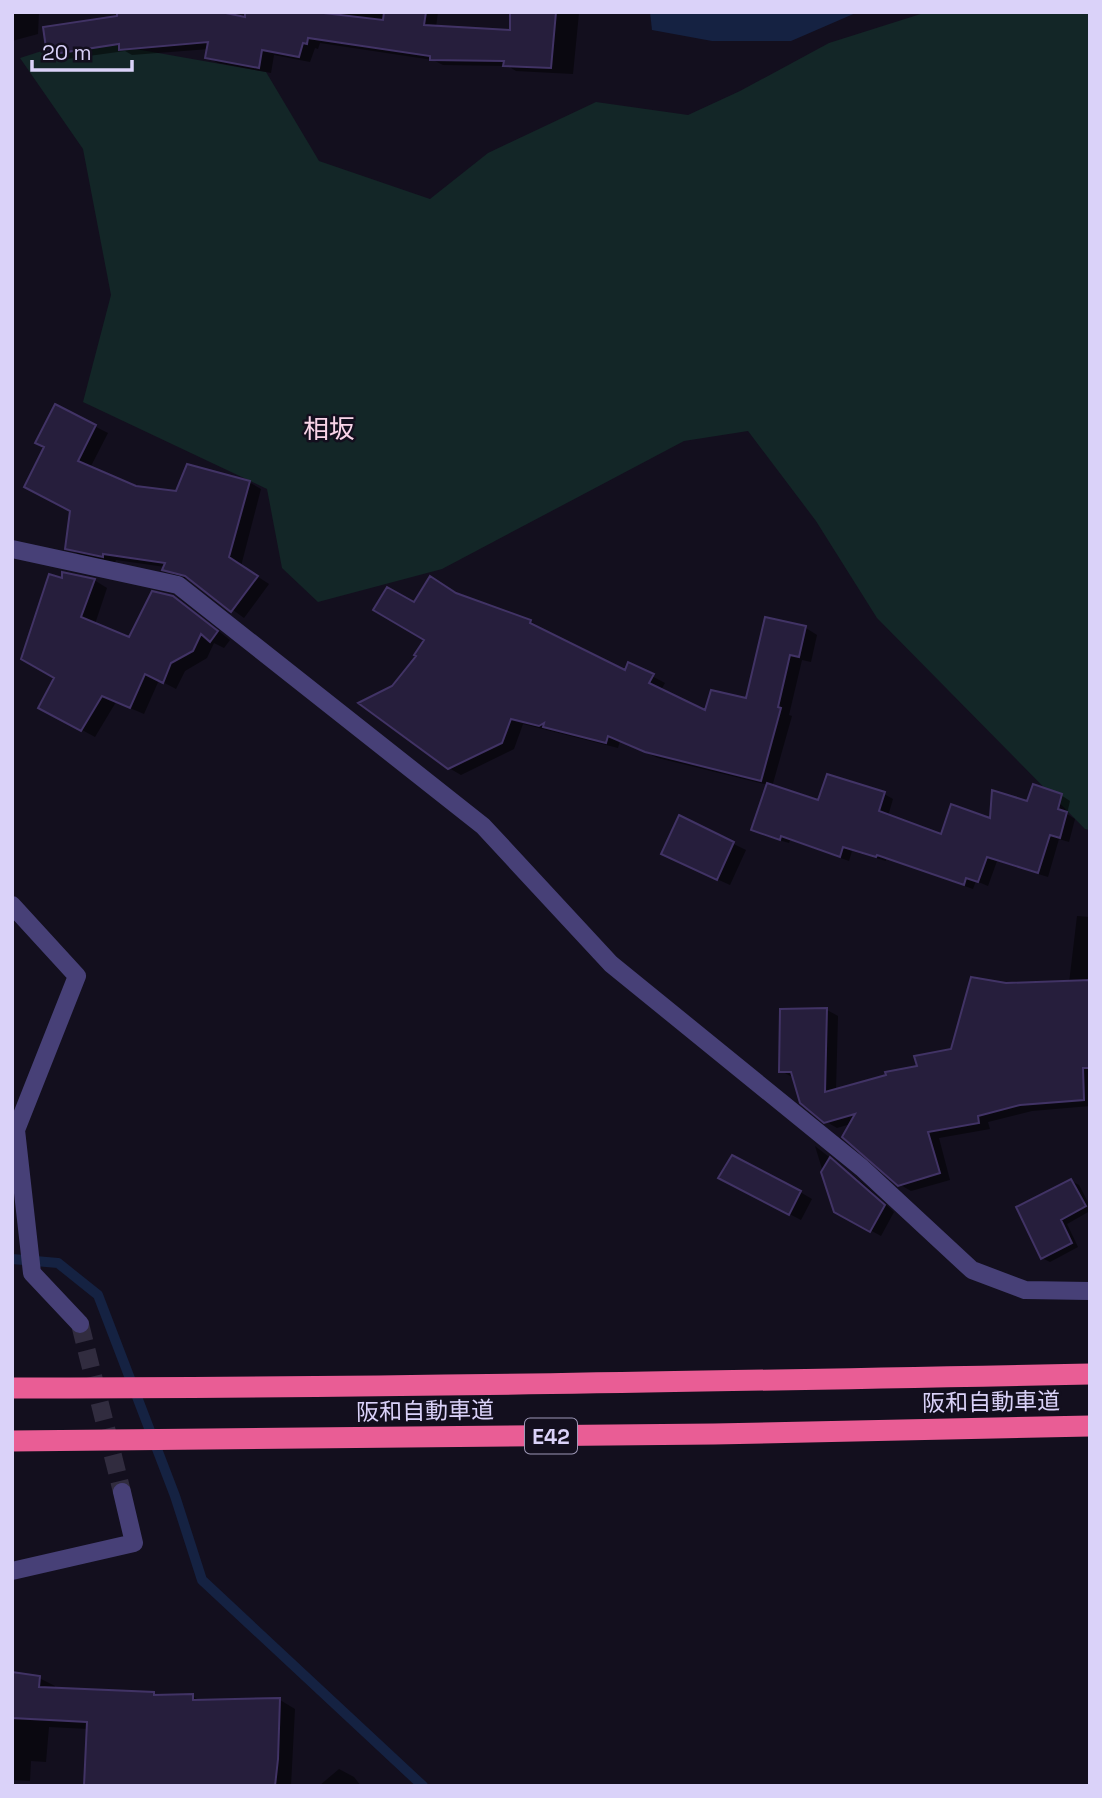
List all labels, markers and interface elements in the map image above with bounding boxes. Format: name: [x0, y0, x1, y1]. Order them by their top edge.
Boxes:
scale bar: [32, 28, 131, 72]
text: 20 m: [42, 39, 92, 66]
district label: 相坂: [303, 412, 355, 446]
street label: 阪和自動車道: [922, 1386, 1060, 1418]
street label: 阪和自動車道: [356, 1395, 494, 1427]
road number: E42: [525, 1418, 577, 1454]

